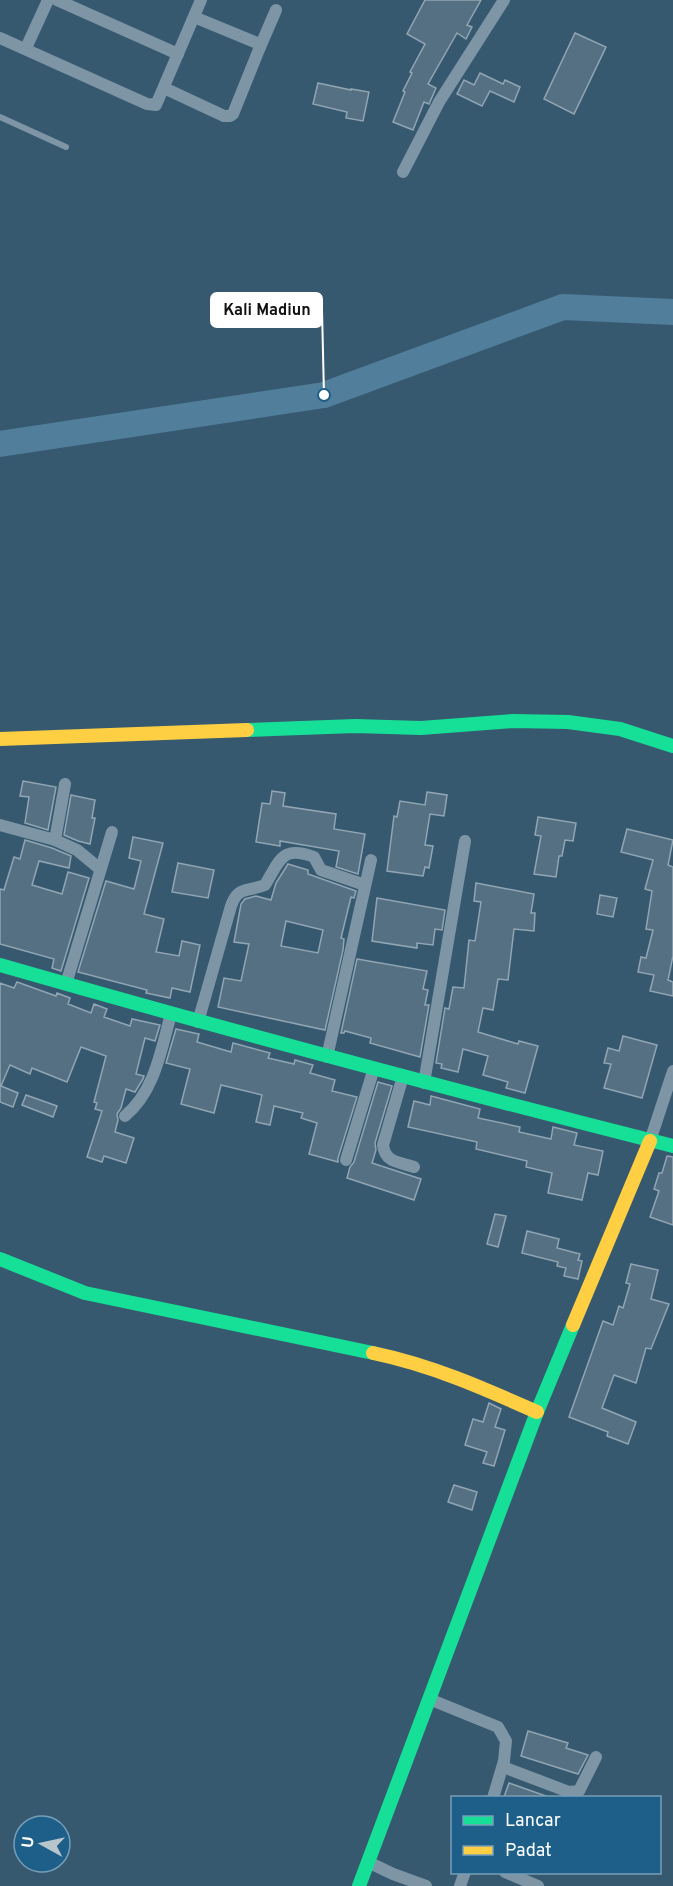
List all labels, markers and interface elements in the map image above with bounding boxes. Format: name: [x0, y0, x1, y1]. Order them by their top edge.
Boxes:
callout: Kali Madiun: [211, 293, 322, 327]
text: Kali Madiun: [223, 301, 311, 321]
legend: [451, 1796, 661, 1874]
text: Lancar: [505, 1810, 561, 1833]
north arrow: [12, 1814, 72, 1874]
text: U: [18, 1835, 40, 1849]
text: Padat: [505, 1840, 552, 1863]

